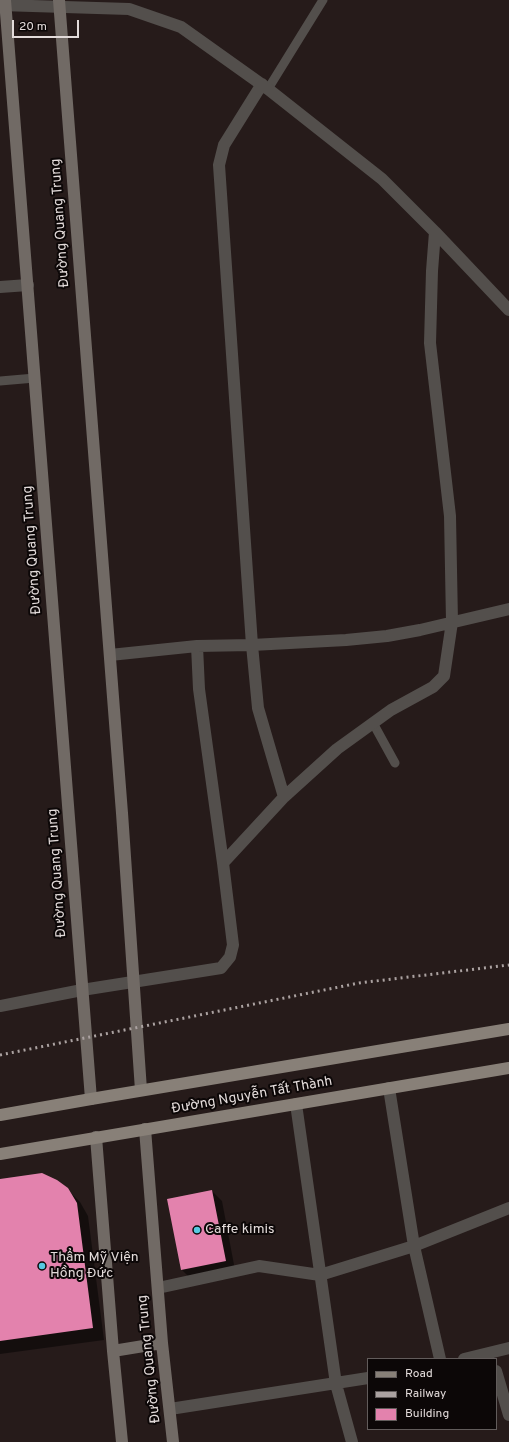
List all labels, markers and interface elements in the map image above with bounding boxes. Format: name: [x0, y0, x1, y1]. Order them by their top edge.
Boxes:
scale bar: [14, 12, 81, 38]
text: 20 m: [19, 19, 47, 35]
street label: Đường Quang Trung: [48, 158, 74, 288]
street label: Đường Quang Trung: [20, 485, 46, 615]
street label: Đường Quang Trung: [45, 808, 71, 938]
street label: Đường Nguyễn Tất Thành: [170, 1074, 334, 1118]
place label: Caffe kimis: [205, 1222, 275, 1238]
marker: Caffe kimis: [192, 1225, 202, 1235]
place label: Thẩm Mỹ Viện Hồng Đức: [50, 1250, 139, 1282]
marker: Thẩm Mỹ Viện Hồng Đức: [37, 1261, 47, 1271]
street label: Đường Quang Trung: [135, 1294, 165, 1424]
legend: [367, 1358, 497, 1430]
text: Road: [405, 1366, 433, 1382]
text: Railway: [405, 1386, 446, 1402]
text: Building: [405, 1406, 449, 1422]

